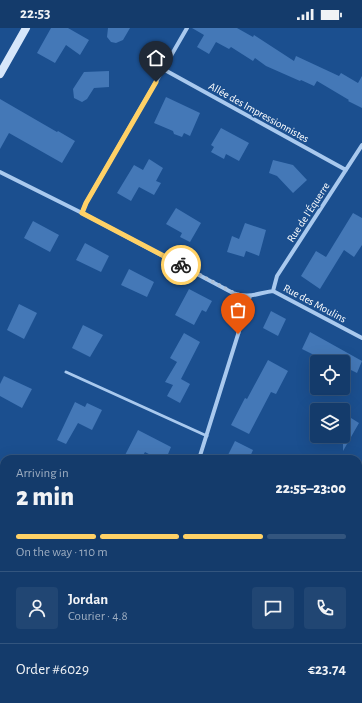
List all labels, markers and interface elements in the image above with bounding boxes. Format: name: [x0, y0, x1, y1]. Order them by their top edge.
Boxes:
text: 22:53: [20, 6, 51, 21]
pin: [139, 41, 173, 82]
icon: home: [145, 47, 167, 69]
street label: Allée des Impressionnistes: [207, 80, 311, 145]
street label: Rue de l'Équerre: [284, 180, 332, 244]
courier: [161, 245, 201, 285]
icon: bike: [170, 254, 192, 276]
street label: Rue des Moulins: [281, 282, 348, 325]
pin: [221, 293, 255, 334]
icon: bag: [227, 299, 249, 321]
map controls: [310, 355, 350, 443]
button: locate: [310, 355, 350, 395]
button: layers: [310, 403, 350, 443]
text: Arriving in: [16, 467, 69, 480]
text: 22:55–23:00: [276, 481, 346, 496]
text: 2 min: [16, 484, 74, 510]
text: On the way · 110 m: [16, 546, 108, 559]
button: person: [16, 587, 58, 629]
button: chat: [252, 587, 294, 629]
button: phone: [304, 587, 346, 629]
text: Jordan: [68, 592, 108, 607]
text: Courier · 4.8: [68, 610, 128, 623]
text: Order #6029: [16, 662, 89, 677]
text: €23.74: [308, 662, 346, 677]

